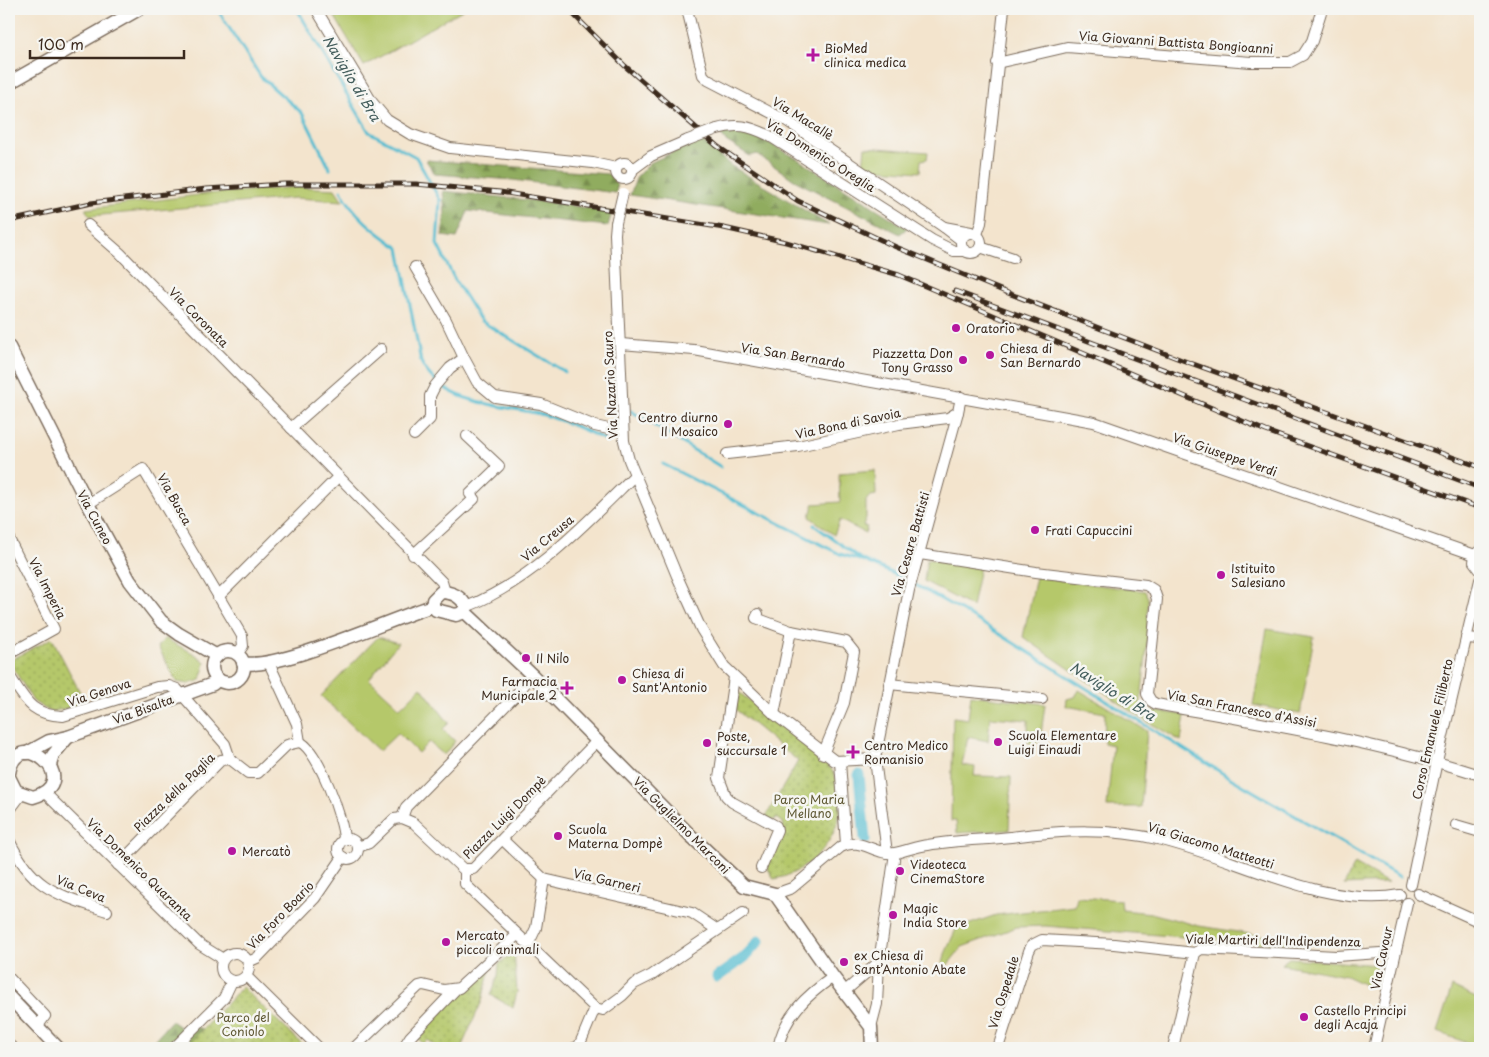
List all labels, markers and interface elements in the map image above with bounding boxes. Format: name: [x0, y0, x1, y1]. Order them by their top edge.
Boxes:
street label: Via Giovanni Battista Bongioanni: [1078, 26, 1274, 58]
scale bar: [30, 28, 184, 60]
water label: Naviglio di Bra: [318, 31, 386, 125]
text: 100 m: [38, 32, 84, 55]
place label: BioMed clinica medica: [824, 39, 907, 71]
marker: BioMed clinica medica: [806, 48, 820, 62]
street label: Via Macallè: [769, 92, 837, 144]
street label: Via Domenico Oreglia: [763, 114, 880, 196]
street label: Via Coronata: [165, 283, 233, 351]
place label: Oratorio: [966, 319, 1015, 337]
marker: Oratorio: [950, 322, 962, 334]
street label: Via Nazario Sauro: [598, 330, 622, 440]
street label: Via San Bernardo: [740, 338, 847, 372]
place label: Chiesa di San Bernardo: [1000, 339, 1081, 371]
place label: Piazzetta Don Tony Grasso: [872, 344, 953, 376]
marker: Chiesa di San Bernardo: [984, 349, 996, 361]
marker: Piazzetta Don Tony Grasso: [957, 354, 969, 366]
street label: Via Bona di Savoia: [794, 403, 903, 443]
place label: Centro diurno Il Mosaico: [638, 408, 718, 440]
marker: Centro diurno Il Mosaico: [722, 418, 734, 430]
street label: Via Giuseppe Verdi: [1170, 428, 1280, 480]
street label: Via Busca: [153, 470, 197, 529]
street label: Via Cuneo: [73, 487, 117, 548]
street label: Via Cesare Battisti: [886, 489, 934, 599]
street label: Via Creusa: [517, 510, 578, 565]
place label: Frati Capuccini: [1045, 521, 1132, 539]
marker: Frati Capuccini: [1029, 524, 1041, 536]
street label: Via Imperia: [25, 554, 71, 622]
place label: Istituito Salesiano: [1231, 559, 1286, 591]
marker: Istituito Salesiano: [1215, 569, 1227, 581]
place label: Il Nilo: [536, 649, 570, 667]
marker: Il Nilo: [520, 652, 532, 664]
water label: Naviglio di Bra: [1066, 656, 1160, 726]
street label: Corso Emanuele Filiberto: [1407, 656, 1457, 801]
place label: Chiesa di Sant'Antonio: [632, 664, 707, 696]
place label: Farmacia Municipale 2: [481, 672, 558, 704]
street label: Via Genova: [65, 673, 134, 711]
marker: Chiesa di Sant'Antonio: [616, 674, 628, 686]
marker: Farmacia Municipale 2: [561, 682, 573, 694]
street label: Via San Francesco d'Assisi: [1166, 685, 1318, 731]
street label: Via Bisalta: [110, 690, 176, 728]
place label: Scuola Elementare Luigi Einaudi: [1008, 726, 1116, 758]
place label: Poste, succursale 1: [717, 727, 786, 759]
place label: Centro Medico Romanisio: [864, 736, 948, 768]
marker: Scuola Elementare Luigi Einaudi: [992, 736, 1004, 748]
marker: Poste, succursale 1: [701, 737, 713, 749]
marker: Centro Medico Romanisio: [846, 745, 860, 759]
street label: Piazza della Paglia: [129, 748, 219, 836]
street label: Piazza Luigi Dompè: [458, 771, 550, 863]
street label: Via Guglielmo Marconi: [629, 772, 735, 878]
park label: Parco Maria Mellano: [773, 790, 845, 822]
street label: Via Domenico Quaranta: [83, 814, 197, 925]
street label: Via Giacomo Matteotti: [1146, 817, 1276, 873]
place label: Scuola Materna Dompè: [568, 820, 663, 852]
marker: Scuola Materna Dompè: [552, 830, 564, 842]
place label: Mercatò: [242, 842, 291, 860]
marker: Mercatò: [226, 845, 238, 857]
place label: Videoteca CinemaStore: [910, 855, 985, 887]
street label: Via Garneri: [572, 864, 642, 896]
marker: Videoteca CinemaStore: [894, 865, 906, 877]
street label: Via Ceva: [54, 870, 109, 906]
street label: Via Foro Boario: [243, 876, 318, 953]
place label: Magic India Store: [903, 899, 968, 931]
marker: Magic India Store: [887, 909, 899, 921]
street label: Via Cavour: [1366, 924, 1397, 991]
place label: Mercato piccoli animali: [456, 926, 539, 958]
street label: Viale Martiri dell'Indipendenza: [1185, 929, 1361, 951]
marker: Mercato piccoli animali: [440, 936, 452, 948]
place label: ex Chiesa di Sant’Antonio Abate: [854, 946, 966, 978]
street label: Via Ospedale: [983, 953, 1023, 1031]
marker: ex Chiesa di Sant’Antonio Abate: [838, 956, 850, 968]
place label: Castello Principi degli Acaja: [1314, 1001, 1407, 1033]
park label: Parco del Coniolo: [216, 1008, 270, 1040]
marker: Castello Principi degli Acaja: [1298, 1011, 1310, 1023]

